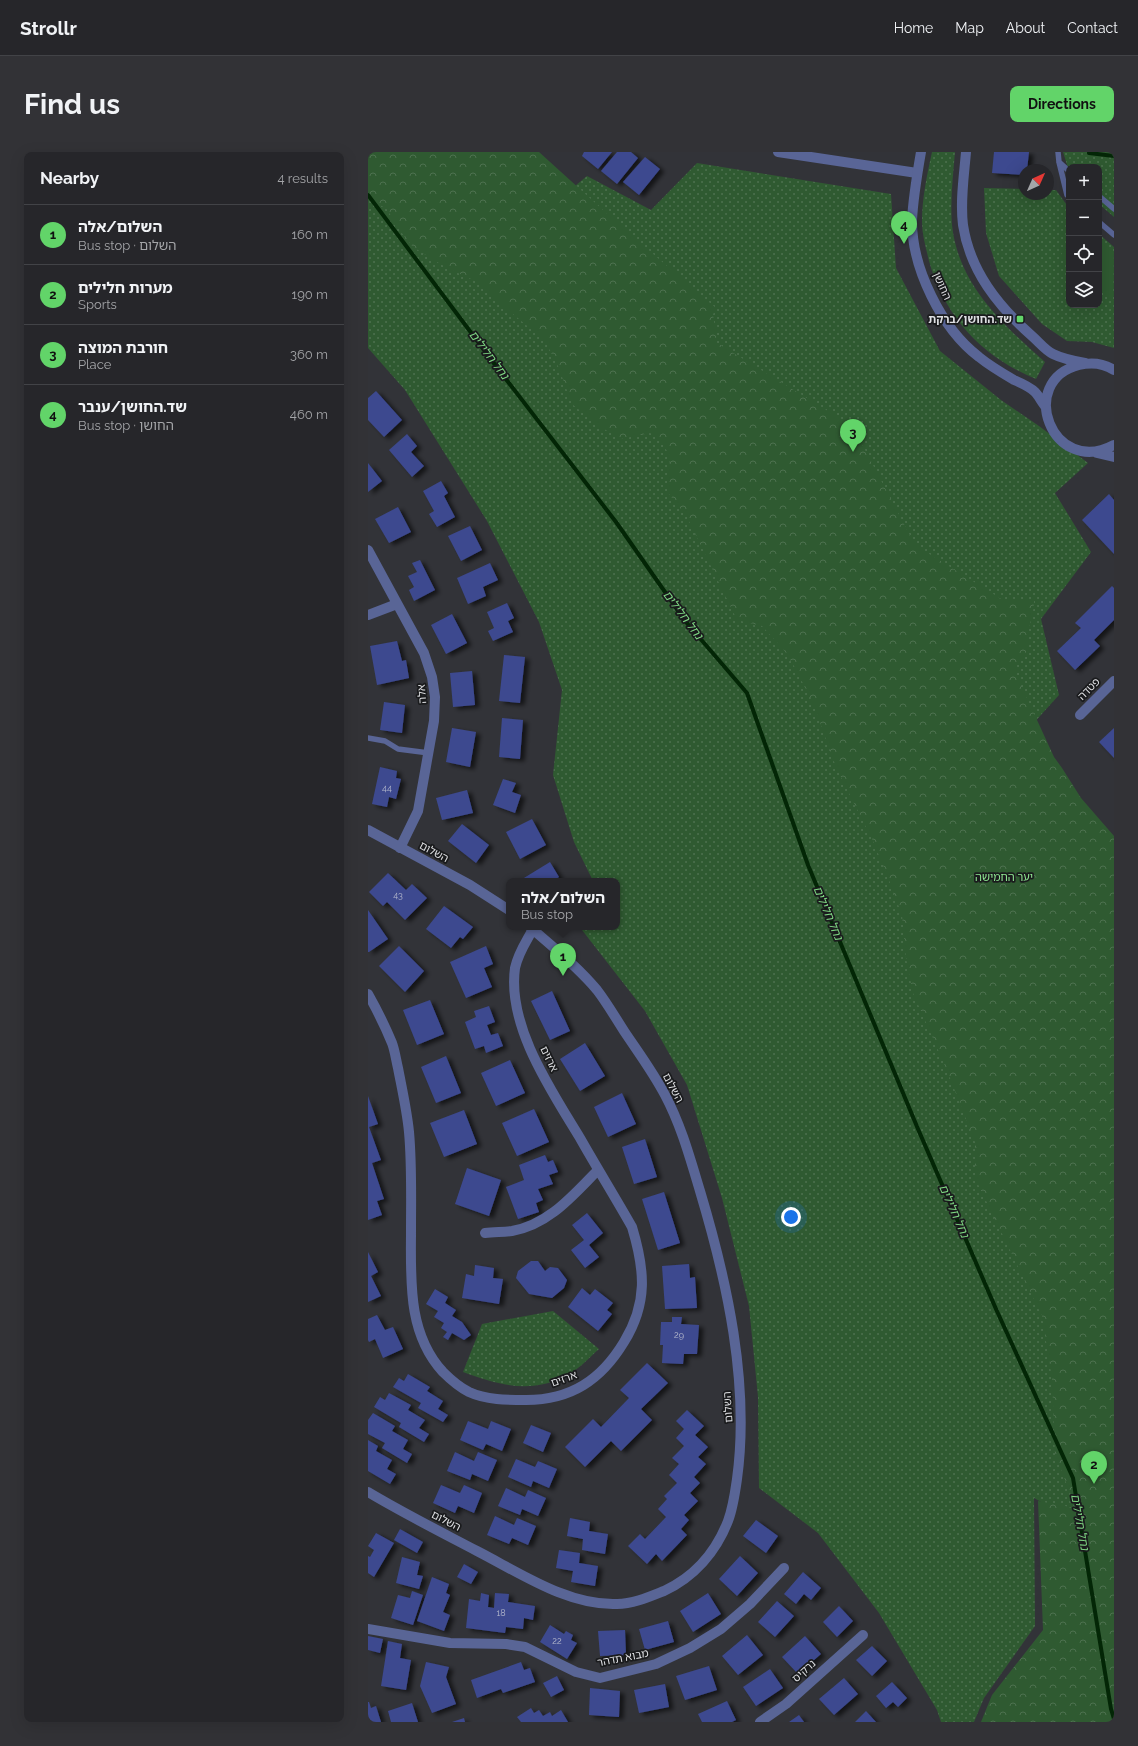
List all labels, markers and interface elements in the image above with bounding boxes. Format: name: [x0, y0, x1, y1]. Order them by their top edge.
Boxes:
text: Strollr: [20, 17, 77, 39]
text: Home: [894, 20, 933, 36]
text: Map: [955, 20, 984, 36]
text: About: [1006, 20, 1045, 36]
text: Contact: [1067, 20, 1118, 36]
button: Directions: [1010, 86, 1114, 122]
text: Find us: [24, 88, 120, 121]
north arrow: [1018, 164, 1054, 200]
map controls: [1066, 164, 1102, 308]
button: +: [1066, 164, 1102, 200]
text: Nearby: [40, 168, 99, 188]
text: 4 results: [277, 171, 328, 186]
button: −: [1066, 200, 1102, 236]
pin: 4: [891, 211, 917, 244]
text: השלום/אלה: [78, 218, 162, 236]
text: 1: [50, 227, 56, 242]
text: 160 m: [291, 227, 328, 242]
button: locate: [1066, 236, 1102, 272]
text: Bus stop · השלום: [78, 238, 176, 253]
street label: החושן: [930, 270, 954, 302]
button: layers: [1066, 272, 1102, 308]
text: מערות חלילים: [78, 279, 173, 297]
text: 2: [49, 287, 57, 302]
text: 190 m: [292, 287, 328, 302]
text: Sports: [78, 297, 117, 312]
place label: שד.החושן/ברקת: [928, 313, 1012, 326]
marker: שד.החושן/ברקת: [1015, 314, 1025, 324]
water label: נחל חלילים: [466, 328, 513, 383]
text: חורבת המוצה: [78, 339, 168, 357]
text: 3: [49, 347, 57, 362]
text: 360 m: [290, 347, 328, 362]
text: Place: [78, 357, 111, 372]
text: שד.החושן/ענבר: [78, 398, 187, 416]
text: 4: [49, 407, 57, 422]
text: 460 m: [290, 407, 328, 422]
text: Bus stop · החושן: [78, 418, 174, 433]
pin: 3: [840, 419, 866, 452]
water label: נחל חלילים: [660, 588, 707, 643]
street label: פטדה: [1075, 675, 1103, 703]
street label: אלה: [415, 684, 429, 704]
house number: 44: [382, 783, 392, 793]
street label: השלום: [417, 839, 451, 865]
park label: יער החמישה: [975, 871, 1033, 884]
popup: [506, 878, 620, 930]
water label: נחל חלילים: [810, 884, 846, 943]
text: השלום/אלה: [521, 889, 605, 907]
house number: 43: [393, 890, 403, 900]
text: Bus stop: [521, 907, 573, 922]
pin: 1: [550, 943, 576, 976]
street label: ארזים: [537, 1044, 561, 1074]
street label: השלום: [660, 1071, 686, 1105]
water label: נחל חלילים: [936, 1182, 973, 1241]
your location: [781, 1207, 801, 1227]
house number: 29: [674, 1330, 684, 1340]
street label: ארזים: [549, 1368, 579, 1390]
street label: השלום: [720, 1391, 736, 1423]
pin: 2: [1081, 1451, 1107, 1484]
water label: נחל חלילים: [1068, 1493, 1092, 1553]
street label: השלום: [429, 1508, 463, 1534]
house number: 18: [496, 1608, 506, 1618]
house number: 22: [552, 1636, 562, 1646]
street label: מבוא תדהר: [596, 1647, 650, 1669]
street label: נרקיס: [790, 1657, 818, 1685]

